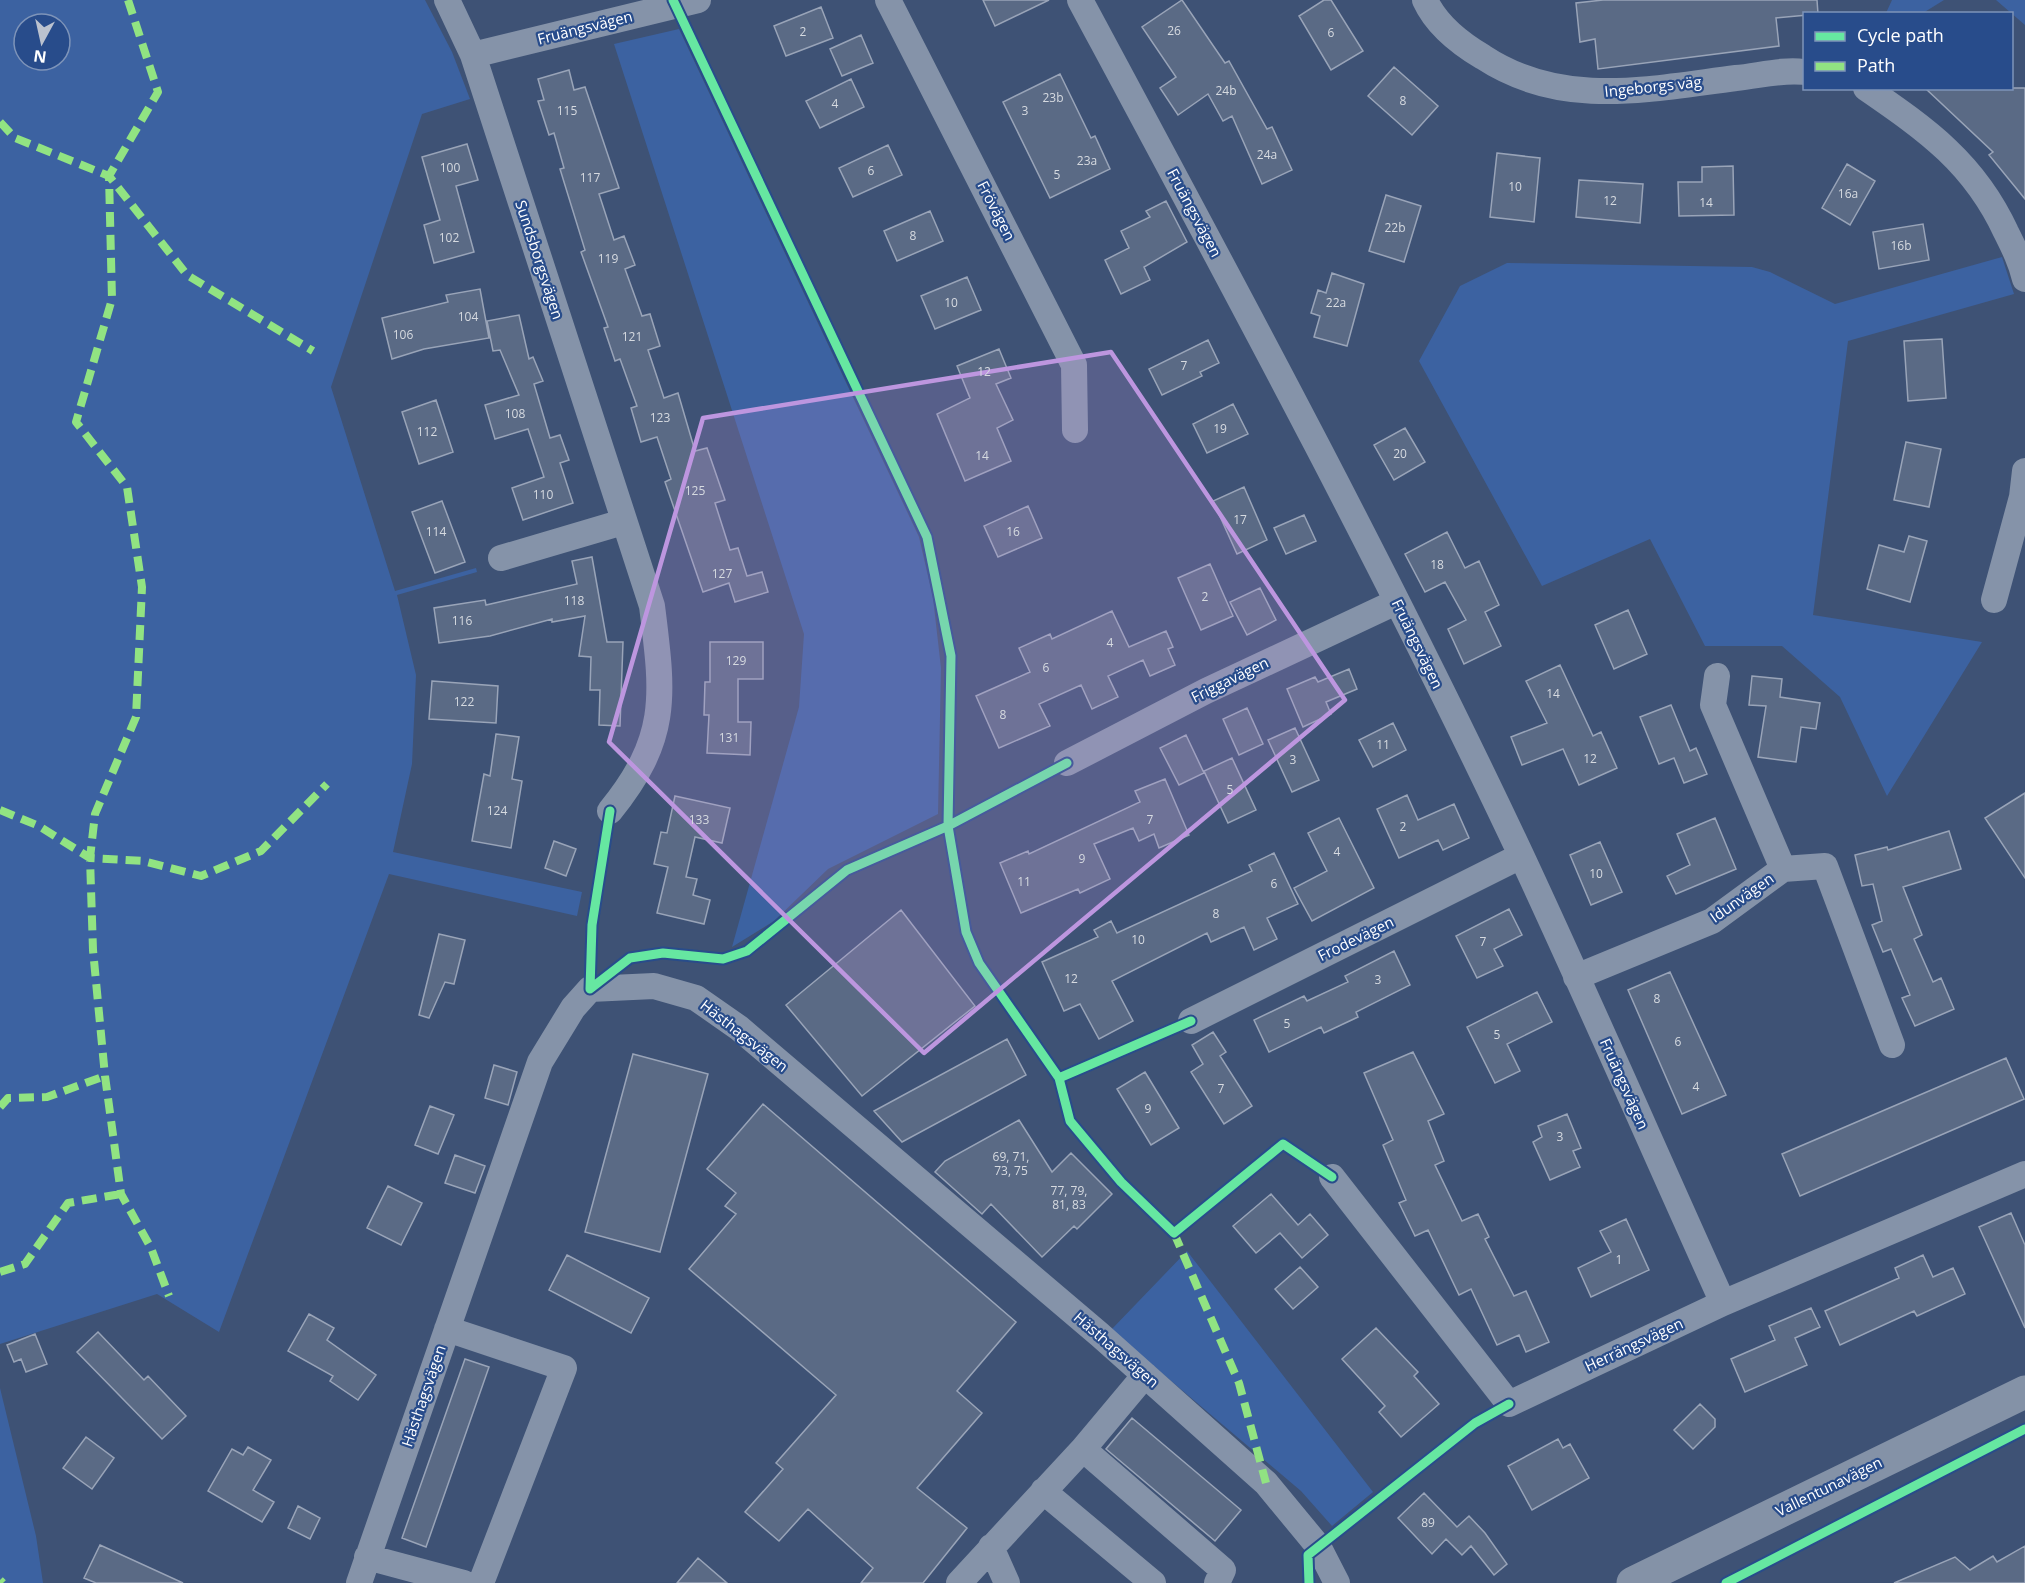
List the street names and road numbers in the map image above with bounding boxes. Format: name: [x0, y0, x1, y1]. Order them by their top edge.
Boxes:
street label: Fruängsvägen: [535, 6, 634, 49]
street label: Ingeborgs väg: [1603, 71, 1702, 101]
street label: Fruängsvägen: [1163, 165, 1227, 260]
street label: Frövägen: [973, 177, 1020, 244]
street label: Sundsborgsvägen: [511, 198, 569, 322]
street label: Fruängsvägen: [1388, 595, 1448, 692]
street label: Friggavägen: [1187, 652, 1272, 706]
street label: Idunvägen: [1706, 868, 1777, 926]
street label: Frodevägen: [1314, 911, 1397, 965]
street label: Hästhagsvägen: [697, 995, 793, 1076]
street label: Fruängsvägen: [1596, 1035, 1654, 1132]
street label: Hästhagsvägen: [1070, 1307, 1163, 1392]
street label: Herrängsvägen: [1581, 1313, 1686, 1376]
street label: Hästhagsvägen: [396, 1342, 450, 1449]
street label: Vallentunavägen: [1772, 1452, 1885, 1521]

